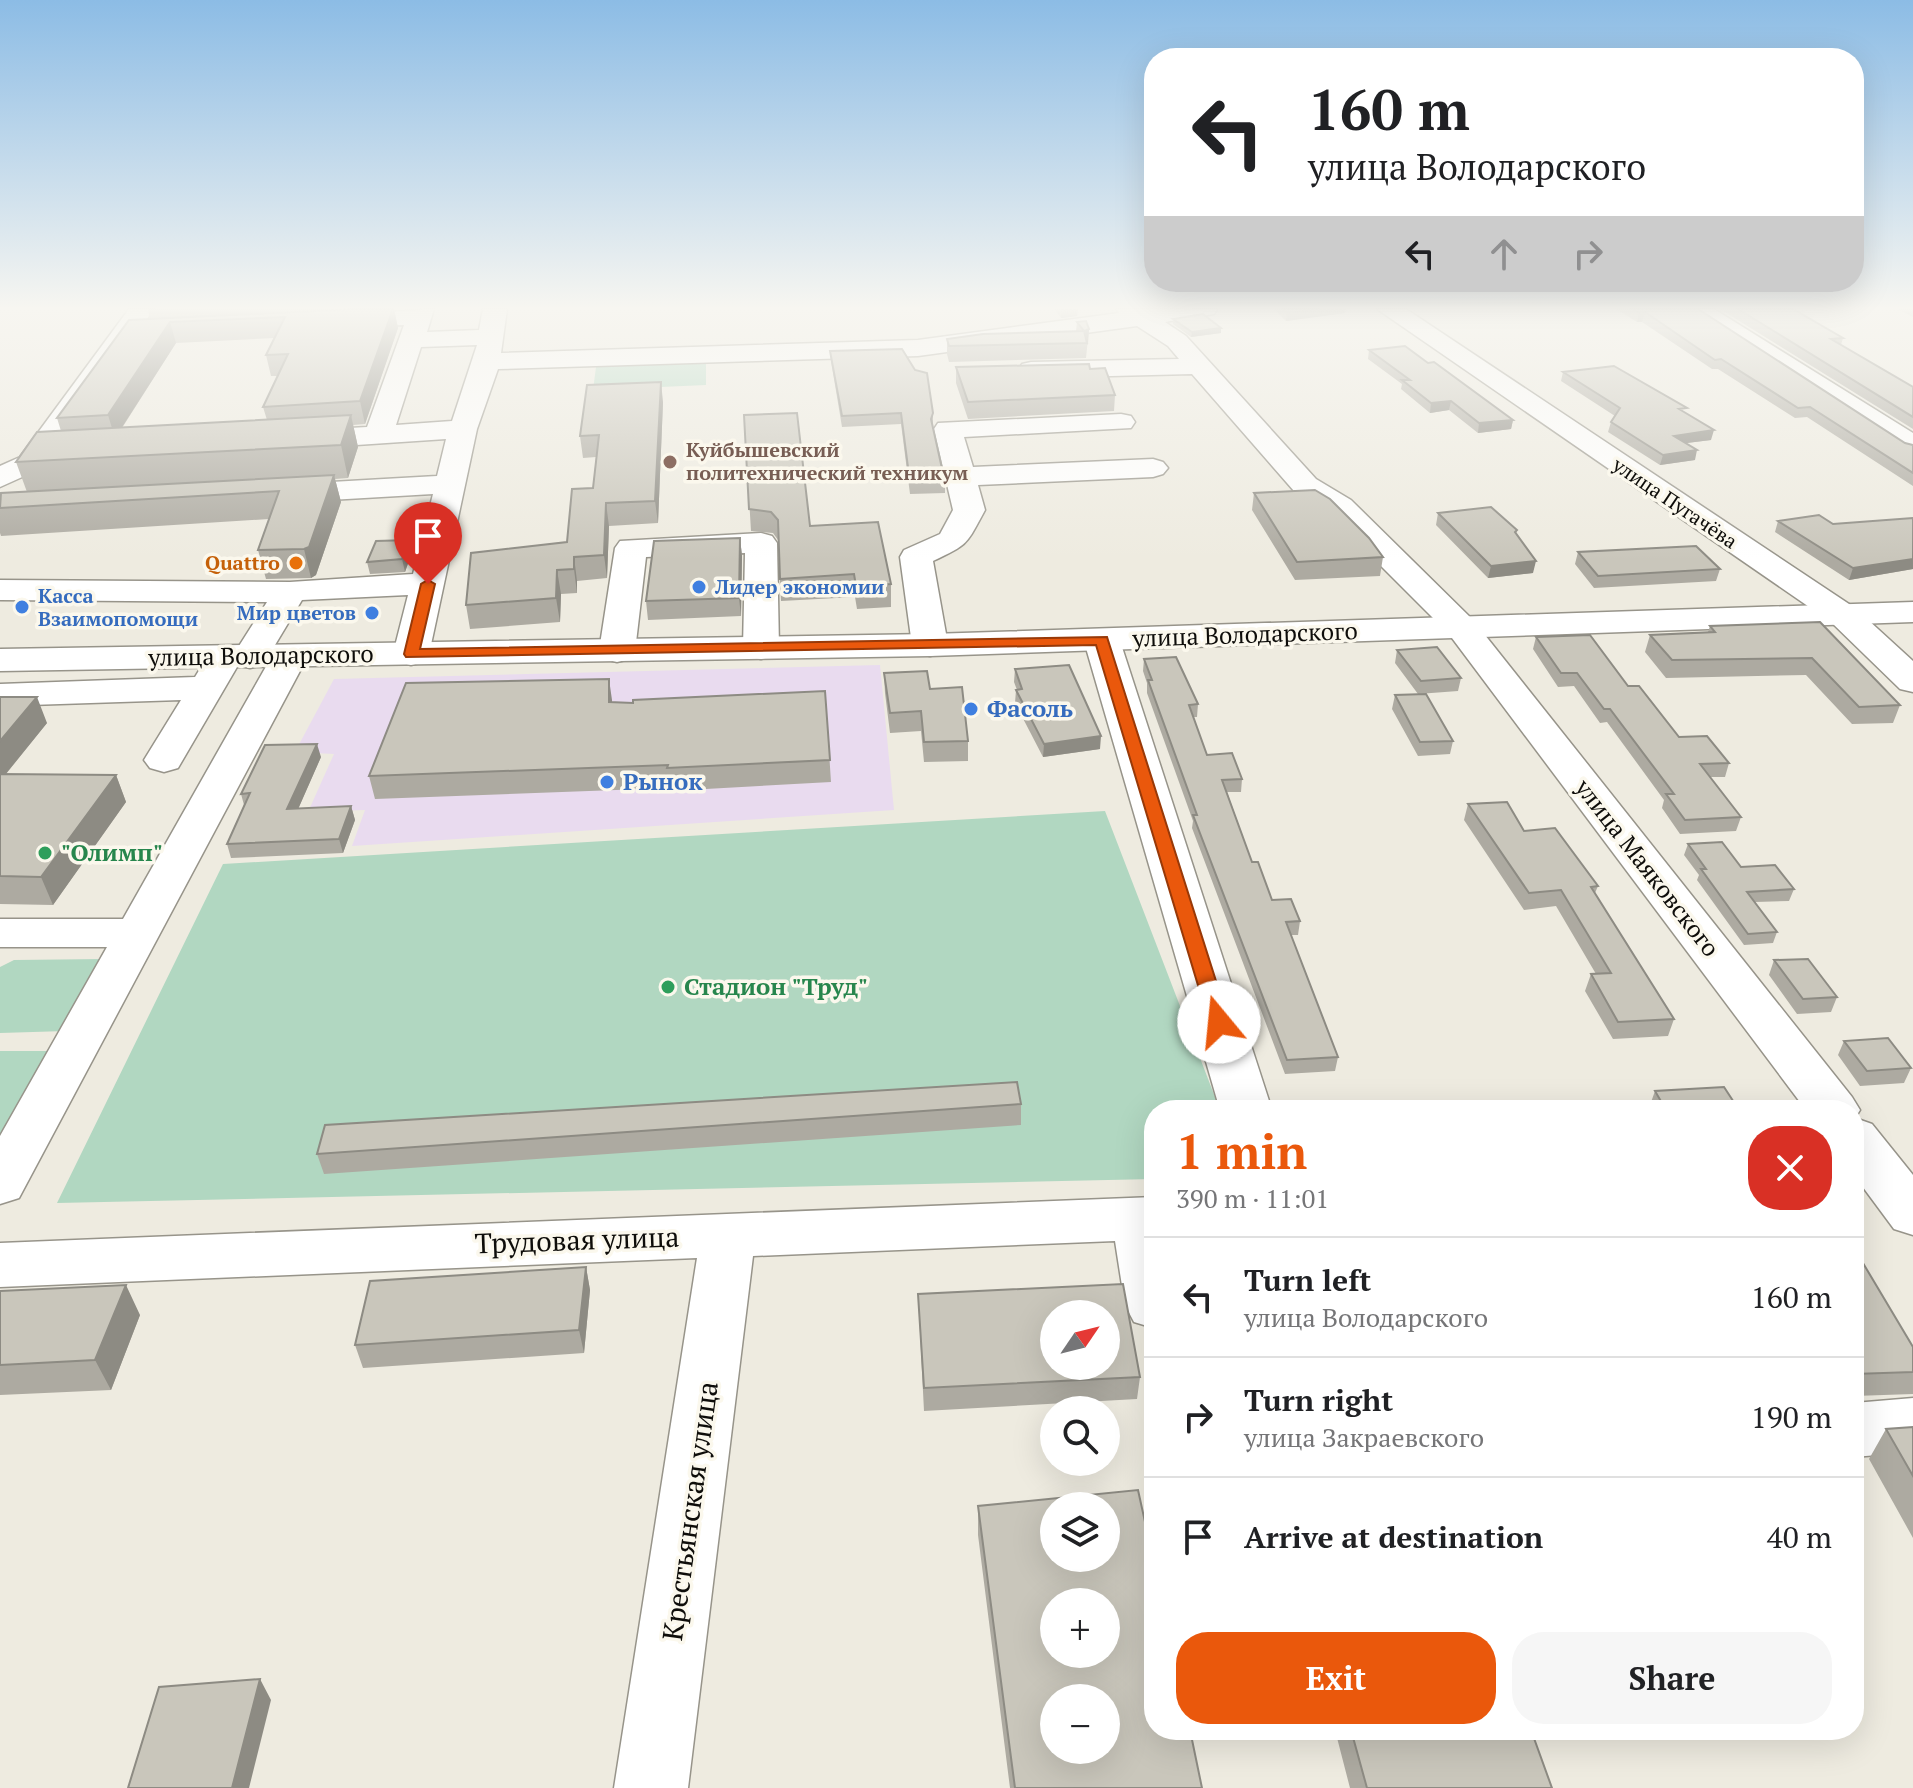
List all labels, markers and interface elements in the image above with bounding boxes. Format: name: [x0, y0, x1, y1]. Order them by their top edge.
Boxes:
text: 160 m: [1308, 72, 1470, 146]
icon: left: [1176, 80, 1280, 184]
text: улица Володарского: [1308, 143, 1646, 190]
icon: left: [1398, 232, 1442, 276]
icon: ahead: [1482, 232, 1526, 276]
icon: right: [1566, 232, 1610, 276]
place label: Куйбышевский политехнический техникум: [686, 436, 968, 486]
street label: улица Пугачёва: [1607, 450, 1743, 554]
marker: Куйбышевский политехнический техникум: [661, 453, 679, 471]
pin: [394, 502, 462, 584]
icon: arrive: [406, 514, 450, 558]
place label: Quattro: [205, 549, 280, 576]
marker: Quattro: [287, 554, 305, 572]
place label: Лидер экономии: [714, 573, 884, 600]
marker: Лидер экономии: [690, 578, 708, 596]
place label: Касса Взаимопомощи: [38, 582, 198, 632]
marker: Касса Взаимопомощи: [13, 598, 31, 616]
place label: Мир цветов: [237, 599, 356, 626]
marker: Мир цветов: [363, 604, 381, 622]
street label: улица Володарского: [1131, 614, 1358, 654]
street label: улица Володарского: [147, 637, 374, 673]
place label: Фасоль: [987, 692, 1073, 724]
marker: Фасоль: [962, 700, 980, 718]
place label: Рынок: [623, 765, 703, 797]
street label: улица Маяковского: [1568, 771, 1727, 963]
marker: Рынок: [598, 773, 616, 791]
place label: "Олимп": [61, 836, 163, 868]
marker: "Олимп": [36, 844, 54, 862]
place label: Стадион "Труд": [684, 970, 868, 1002]
marker: Стадион "Труд": [659, 978, 677, 996]
position arrow: [1177, 980, 1261, 1064]
text: 1 min: [1176, 1119, 1307, 1183]
button: close: [1748, 1126, 1832, 1210]
text: 390 m · 11:01: [1176, 1181, 1329, 1215]
street label: Трудовая улица: [474, 1217, 680, 1262]
text: Turn left: [1244, 1260, 1371, 1300]
icon: left: [1176, 1275, 1220, 1319]
text: 160 m: [1751, 1277, 1832, 1317]
north arrow: [1040, 1300, 1120, 1380]
map controls: [1040, 1300, 1120, 1764]
text: улица Володарского: [1244, 1300, 1488, 1334]
street label: Крестьянская улица: [653, 1379, 726, 1643]
text: Turn right: [1244, 1380, 1393, 1420]
icon: right: [1176, 1395, 1220, 1439]
button: search: [1040, 1396, 1120, 1476]
text: 190 m: [1751, 1397, 1832, 1437]
text: улица Закраевского: [1244, 1420, 1484, 1454]
button: layers: [1040, 1492, 1120, 1572]
icon: arrive: [1176, 1515, 1220, 1559]
text: Arrive at destination: [1244, 1517, 1543, 1557]
text: 40 m: [1767, 1517, 1832, 1557]
button: +: [1040, 1588, 1120, 1668]
button: Exit: [1176, 1632, 1496, 1724]
button: Share: [1512, 1632, 1832, 1724]
button: −: [1040, 1684, 1120, 1764]

